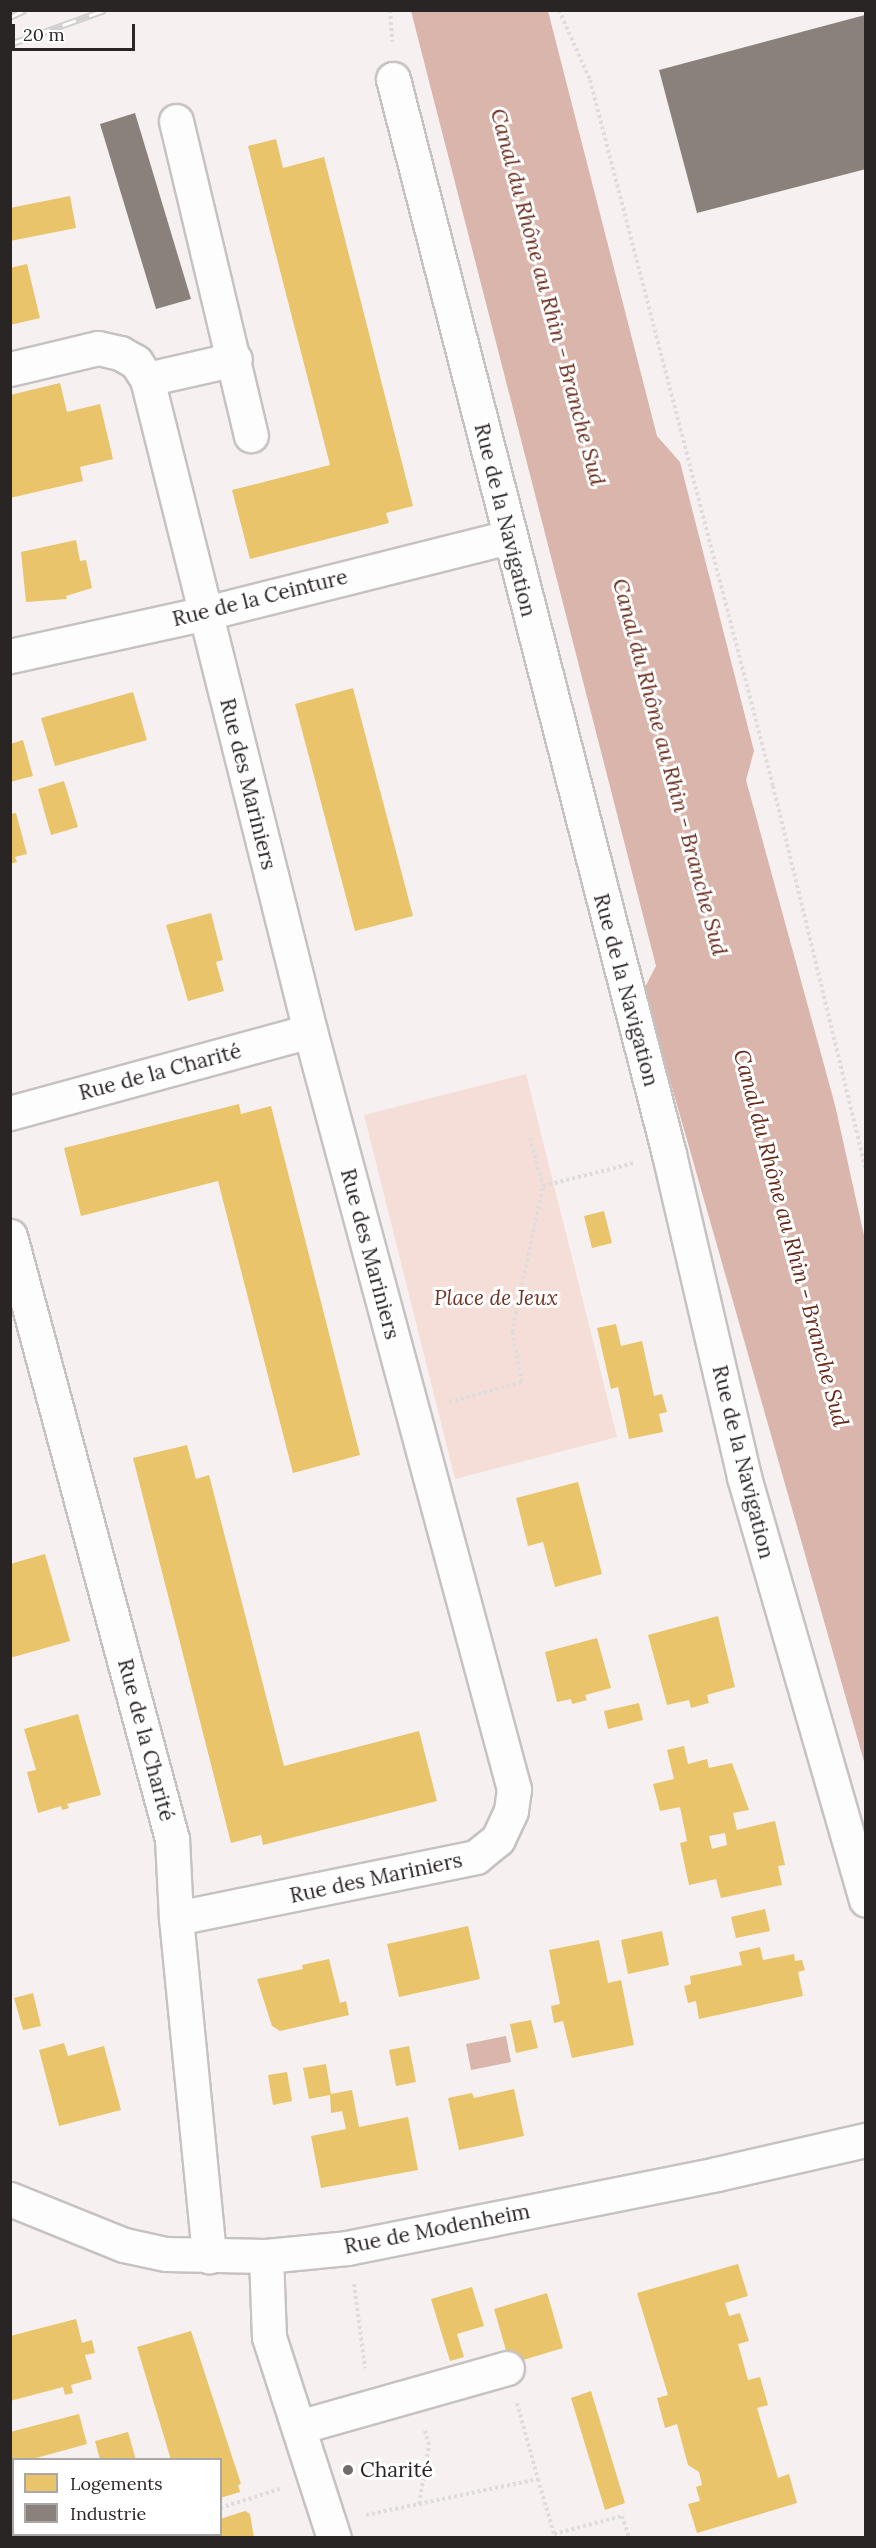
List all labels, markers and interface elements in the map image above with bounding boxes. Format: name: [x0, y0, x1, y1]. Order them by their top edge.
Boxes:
scale bar: [15, 12, 138, 50]
text: 20 m: [23, 23, 65, 46]
water label: Canal du Rhône au Rhin - Branche Sud: [485, 106, 611, 488]
street label: Rue de la Navigation: [469, 421, 541, 619]
street label: Rue de la Ceinture: [170, 564, 350, 632]
water label: Canal du Rhône au Rhin - Branche Sud: [607, 576, 733, 958]
street label: Rue des Mariniers: [215, 696, 281, 872]
street label: Rue de la Navigation: [588, 891, 664, 1089]
street label: Rue de la Charité: [76, 1038, 244, 1106]
water label: Canal du Rhône au Rhin - Branche Sud: [728, 1047, 854, 1429]
street label: Rue des Mariniers: [335, 1166, 405, 1342]
park label: Place de Jeux: [434, 1285, 558, 1311]
street label: Rue de la Navigation: [707, 1363, 779, 1561]
street label: Rue de la Charité: [112, 1656, 180, 1824]
street label: Rue des Mariniers: [287, 1847, 465, 1909]
street label: Rue de Modenheim: [342, 2199, 532, 2259]
place label: Charité: [360, 2457, 433, 2483]
legend: [12, 2458, 222, 2536]
marker: Charité: [341, 2463, 355, 2477]
text: Logements: [70, 2472, 162, 2495]
text: Industrie: [70, 2502, 146, 2525]

